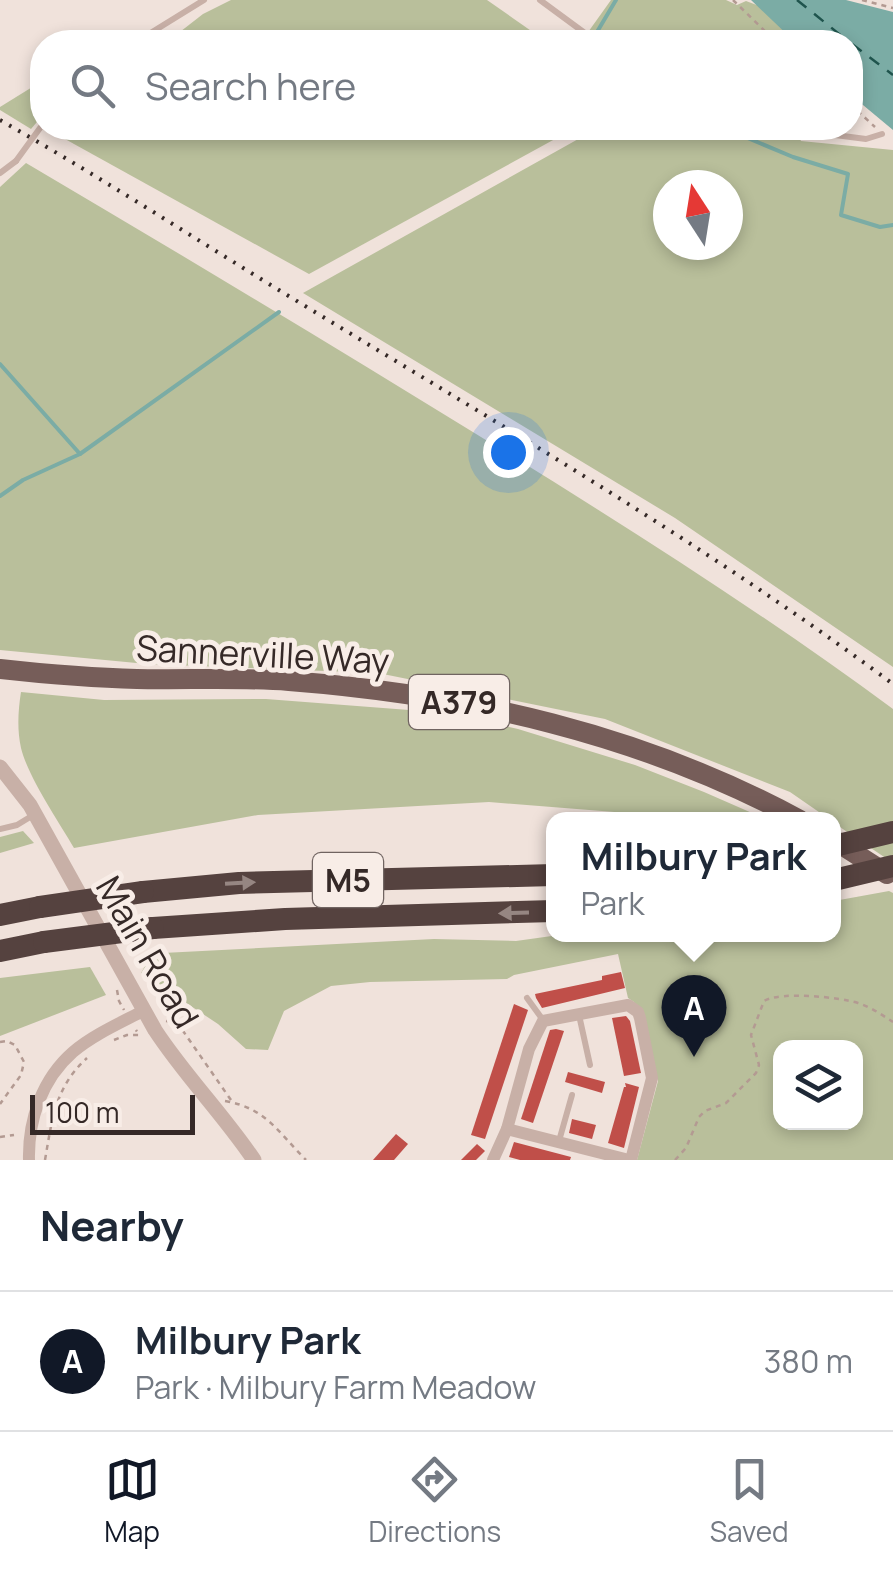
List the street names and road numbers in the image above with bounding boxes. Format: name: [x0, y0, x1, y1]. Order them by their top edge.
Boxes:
street label: Sannerville Way: [135, 623, 391, 685]
road number: A379: [409, 675, 509, 729]
road number: M5: [313, 853, 383, 907]
street label: Main Road: [85, 867, 211, 1037]

